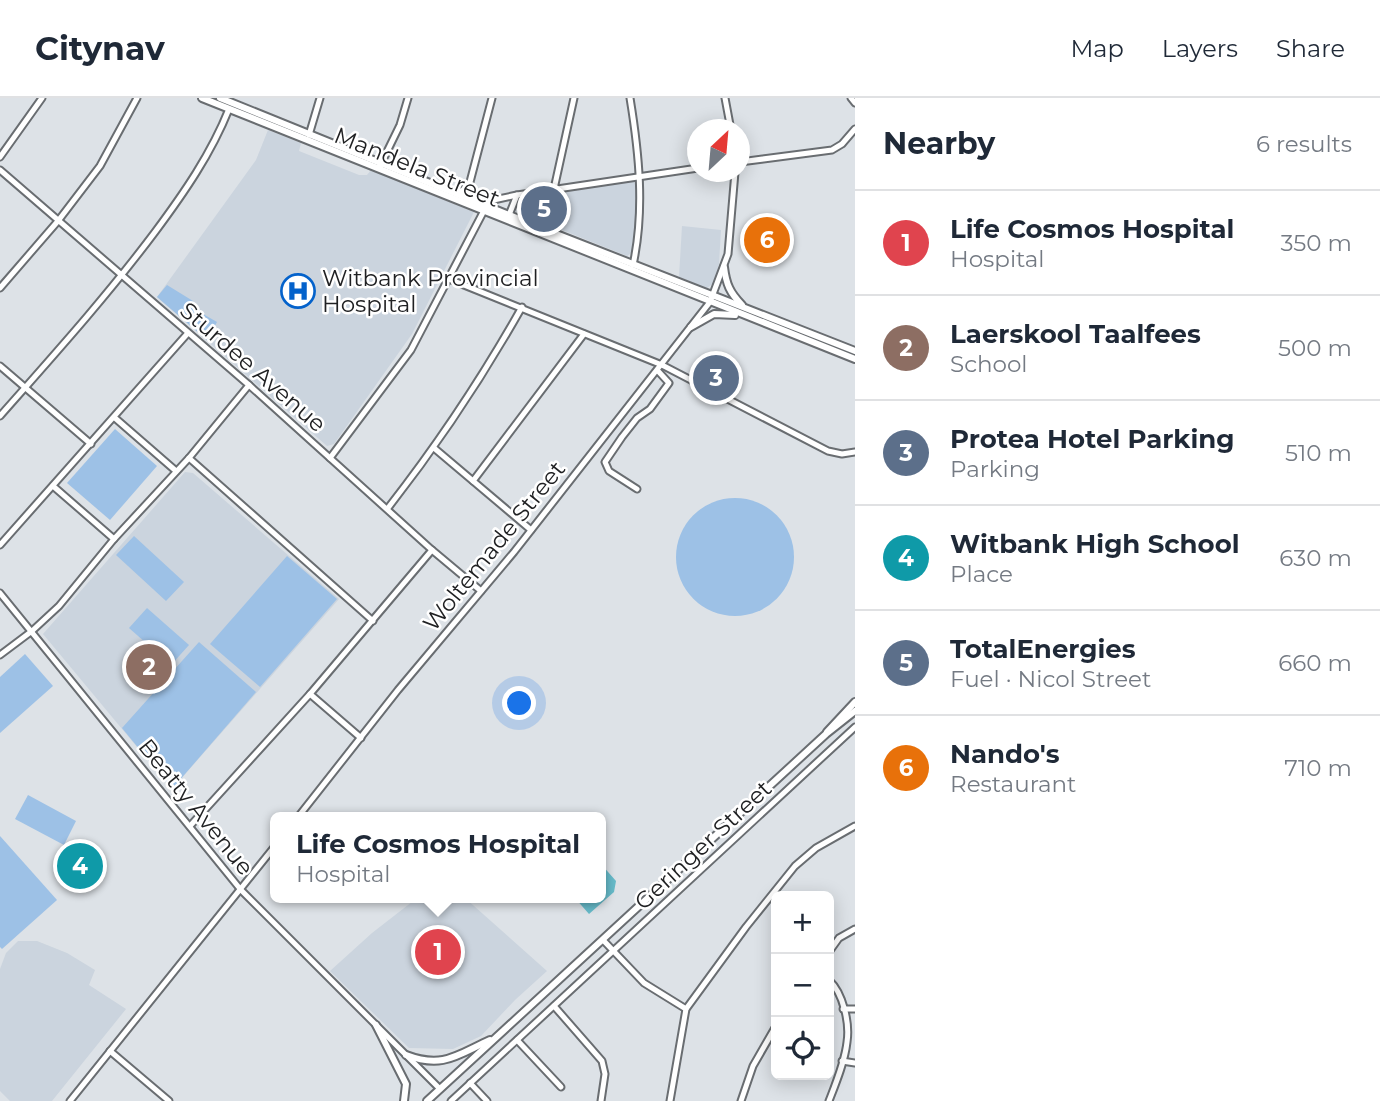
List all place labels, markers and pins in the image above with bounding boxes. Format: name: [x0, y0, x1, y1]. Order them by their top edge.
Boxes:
pin: 5: [521, 183, 567, 235]
pin: 6: [744, 214, 790, 266]
place label: Witbank Provincial Hospital: [322, 264, 539, 318]
hospital icon: Witbank Provincial Hospital: [279, 272, 317, 310]
pin: 3: [693, 352, 739, 404]
pin: 2: [126, 641, 172, 693]
pin: 4: [57, 840, 103, 892]
pin: 1: [415, 926, 461, 978]

